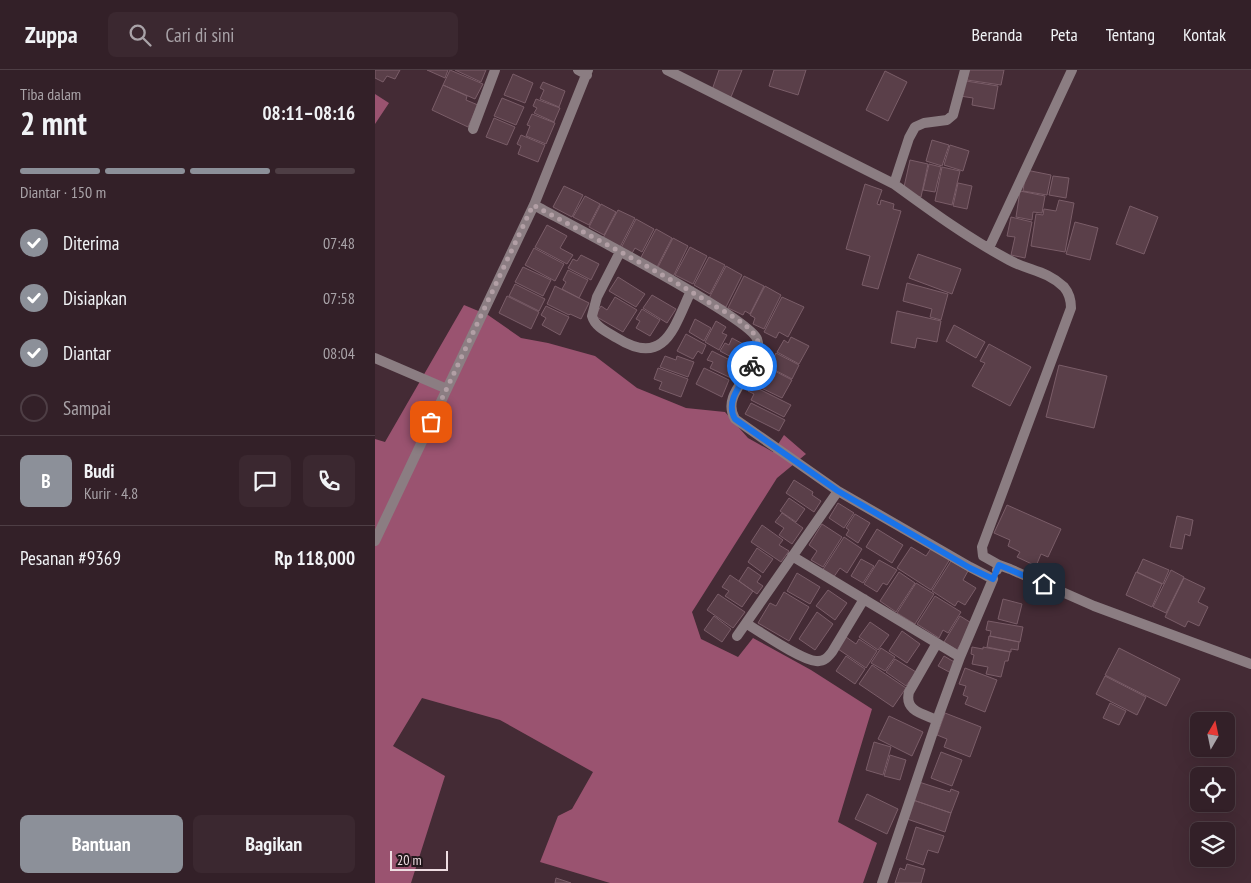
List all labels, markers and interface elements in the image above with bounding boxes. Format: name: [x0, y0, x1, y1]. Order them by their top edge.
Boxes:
search box: [108, 12, 458, 57]
text: Zuppa: [25, 19, 78, 50]
icon: search: [126, 21, 154, 49]
text: Cari di sini: [166, 23, 234, 47]
text: Beranda: [972, 23, 1022, 46]
text: Peta: [1050, 23, 1078, 46]
text: Tentang: [1106, 23, 1155, 46]
text: Kontak: [1183, 23, 1226, 46]
text: Tiba dalam: [20, 84, 81, 104]
text: 08:11–08:16: [262, 101, 355, 125]
text: 2 mnt: [20, 102, 87, 144]
text: Diantar · 150 m: [20, 182, 106, 202]
icon: check: [20, 229, 48, 257]
text: Diterima: [63, 231, 119, 255]
text: 07:48: [323, 233, 355, 253]
icon: check: [20, 284, 48, 312]
text: Disiapkan: [63, 286, 127, 310]
text: 07:58: [323, 288, 355, 308]
icon: check: [20, 339, 48, 367]
text: Diantar: [63, 341, 111, 365]
courier: [727, 341, 777, 391]
text: 08:04: [323, 343, 355, 363]
icon: bike: [738, 352, 766, 380]
text: Sampai: [63, 396, 111, 420]
pin: [410, 401, 452, 443]
icon: bag: [417, 408, 445, 436]
button: chat: [239, 455, 291, 507]
button: phone: [303, 455, 355, 507]
text: Budi: [84, 459, 115, 483]
text: B: [41, 469, 51, 493]
text: Kurir · 4.8: [84, 483, 138, 503]
text: Pesanan #9369: [20, 546, 121, 570]
text: Rp 118,000: [274, 546, 355, 570]
pin: [1023, 563, 1065, 605]
icon: home: [1030, 570, 1058, 598]
north arrow: [1190, 712, 1235, 758]
map controls: [1190, 712, 1235, 867]
button: locate: [1190, 767, 1235, 812]
button: Bantuan: [20, 815, 183, 873]
button: Bagikan: [193, 815, 355, 873]
button: layers: [1190, 822, 1235, 867]
scale bar: [390, 848, 447, 871]
text: 20 m: [397, 851, 422, 869]

